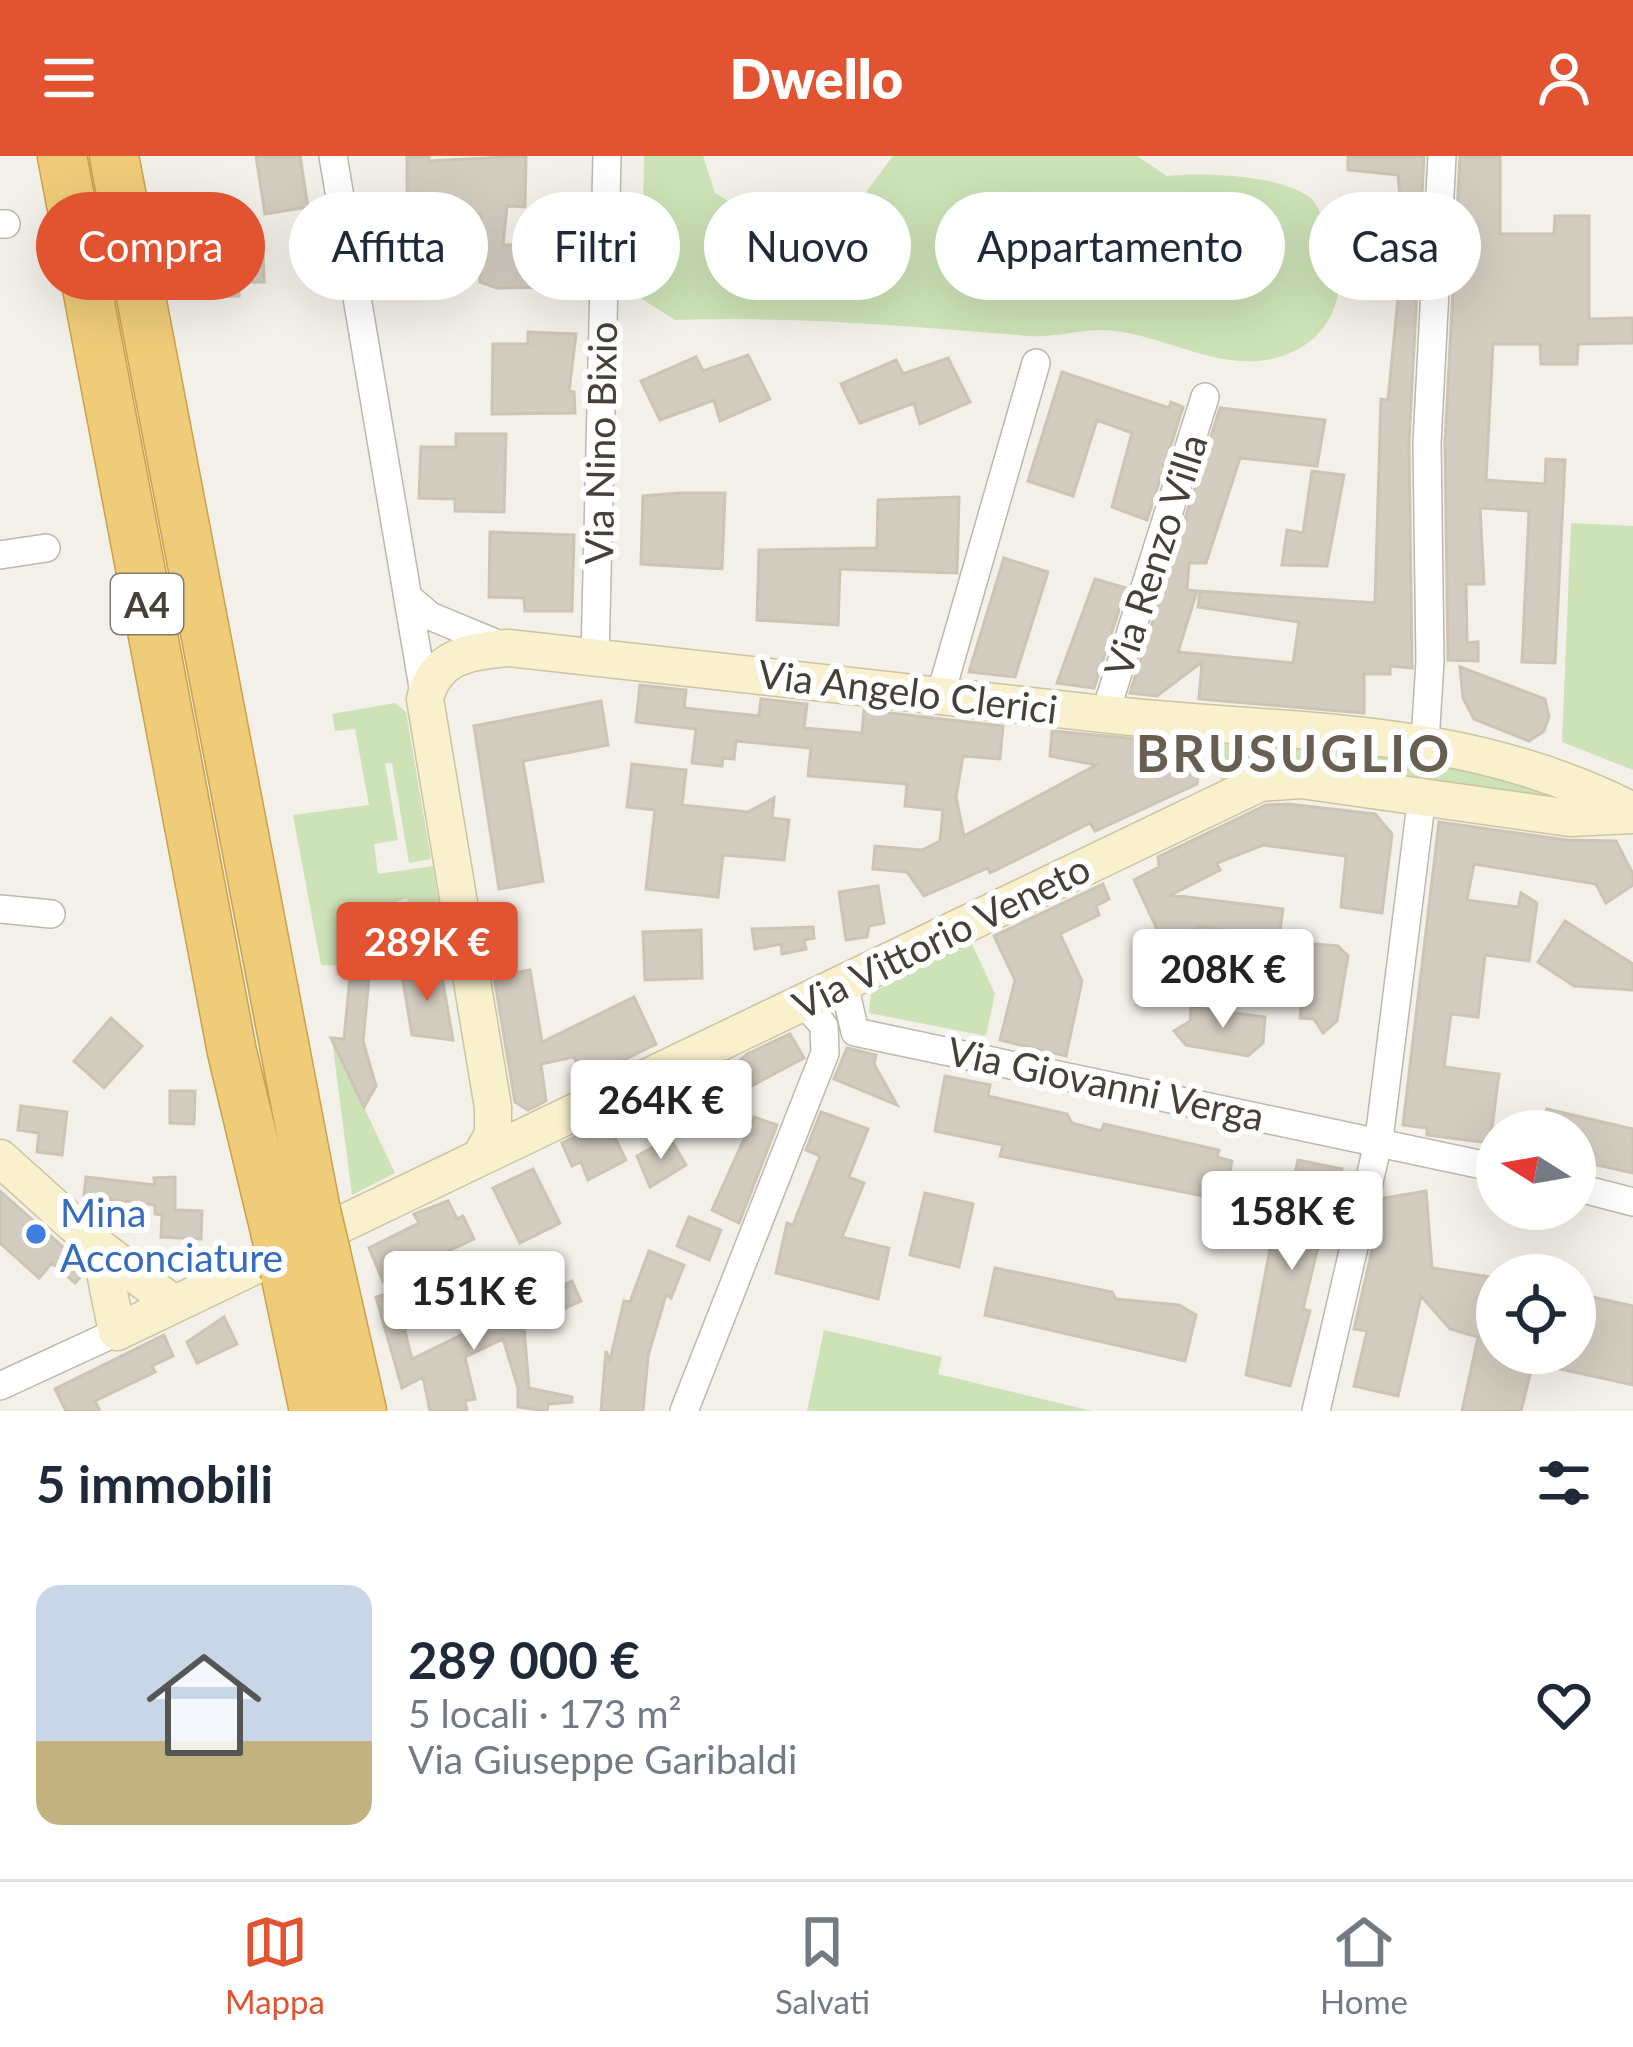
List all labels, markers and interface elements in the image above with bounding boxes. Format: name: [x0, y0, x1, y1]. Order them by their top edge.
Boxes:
icon: menu: [36, 45, 102, 111]
icon: person: [1531, 45, 1597, 111]
text: Dwello: [730, 46, 903, 111]
chip: Compra: [36, 192, 265, 300]
chip: Affitta: [289, 192, 488, 300]
chip: Filtri: [512, 192, 680, 300]
chip: Nuovo: [704, 192, 911, 300]
chip: Appartamento: [935, 192, 1285, 300]
chip: Casa: [1309, 192, 1481, 300]
street label: Via Nino Bixio: [575, 321, 625, 565]
street label: Via Renzo Villa: [1094, 428, 1216, 682]
road number: A4: [111, 574, 183, 634]
street label: Via Angelo Clerici: [756, 650, 1060, 732]
district label: BRUSUGLIO: [1136, 722, 1452, 783]
street label: Via Vittorio Veneto: [785, 844, 1097, 1028]
pin: 289K €: [329, 902, 525, 1004]
text: 289K €: [364, 918, 490, 964]
pin: 208K €: [1125, 929, 1321, 1031]
text: 208K €: [1160, 945, 1286, 991]
street label: Via Giovanni Verga: [944, 1027, 1268, 1139]
pin: 264K €: [563, 1060, 759, 1162]
text: 264K €: [598, 1076, 724, 1122]
north arrow: [1476, 1110, 1596, 1230]
map controls: [1476, 1110, 1596, 1374]
pin: 158K €: [1194, 1171, 1390, 1273]
text: 158K €: [1229, 1187, 1355, 1233]
place label: Mina Acconciature: [60, 1189, 283, 1280]
marker: Mina Acconciature: [23, 1221, 49, 1247]
pin: 151K €: [376, 1251, 572, 1353]
button: locate: [1476, 1254, 1596, 1374]
text: 151K €: [411, 1267, 537, 1313]
icon: filters: [1531, 1450, 1597, 1516]
text: 5 immobili: [36, 1453, 273, 1514]
text: 289 000 €: [408, 1629, 640, 1690]
icon: home: [132, 1633, 276, 1777]
icon: heart: [1531, 1672, 1597, 1738]
text: 5 locali · 173 m²: [408, 1690, 682, 1736]
text: Via Giuseppe Garibaldi: [408, 1736, 797, 1782]
tab: Mappa: [225, 1909, 325, 2021]
tab: Salvati: [775, 1909, 870, 2021]
tab: Home: [1320, 1909, 1408, 2021]

